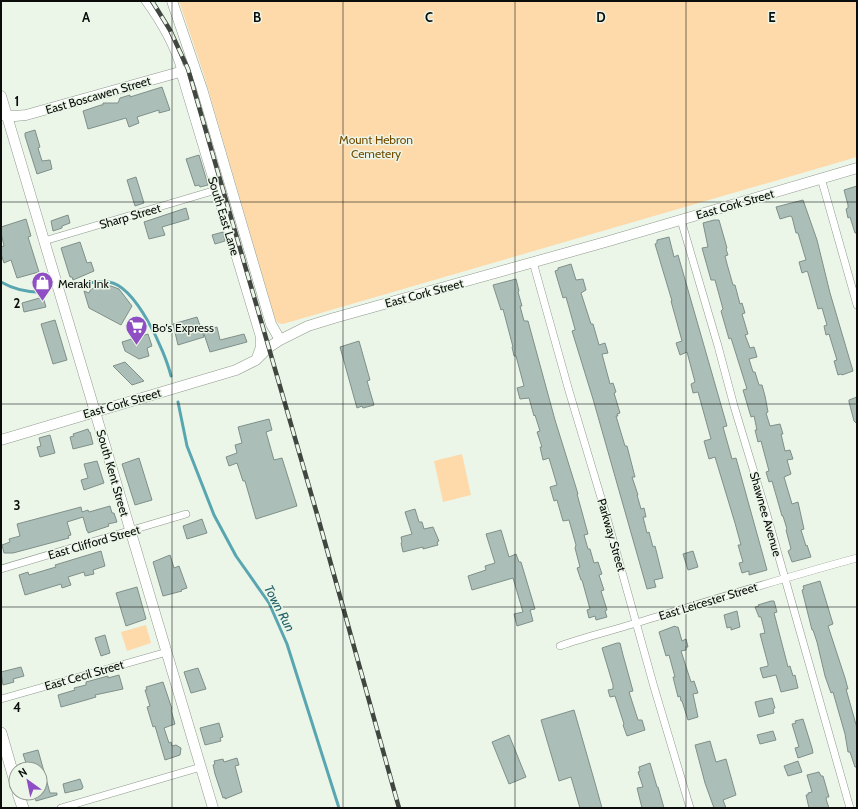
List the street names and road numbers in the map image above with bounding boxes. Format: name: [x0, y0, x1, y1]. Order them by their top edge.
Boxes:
street label: East Boscawen Street: [44, 73, 152, 117]
street label: South East Lane: [205, 175, 243, 257]
street label: East Cork Street: [694, 186, 776, 222]
street label: Sharp Street: [98, 200, 162, 232]
street label: East Cork Street: [383, 275, 465, 311]
street label: East Cork Street: [81, 385, 163, 421]
street label: South Kent Street: [93, 428, 133, 518]
street label: Shawnee Avenue: [747, 470, 785, 558]
street label: Parkway Street: [594, 497, 630, 573]
street label: East Clifford Street: [46, 522, 142, 562]
street label: East Leicester Street: [657, 579, 759, 623]
street label: East Cecil Street: [43, 657, 125, 693]

